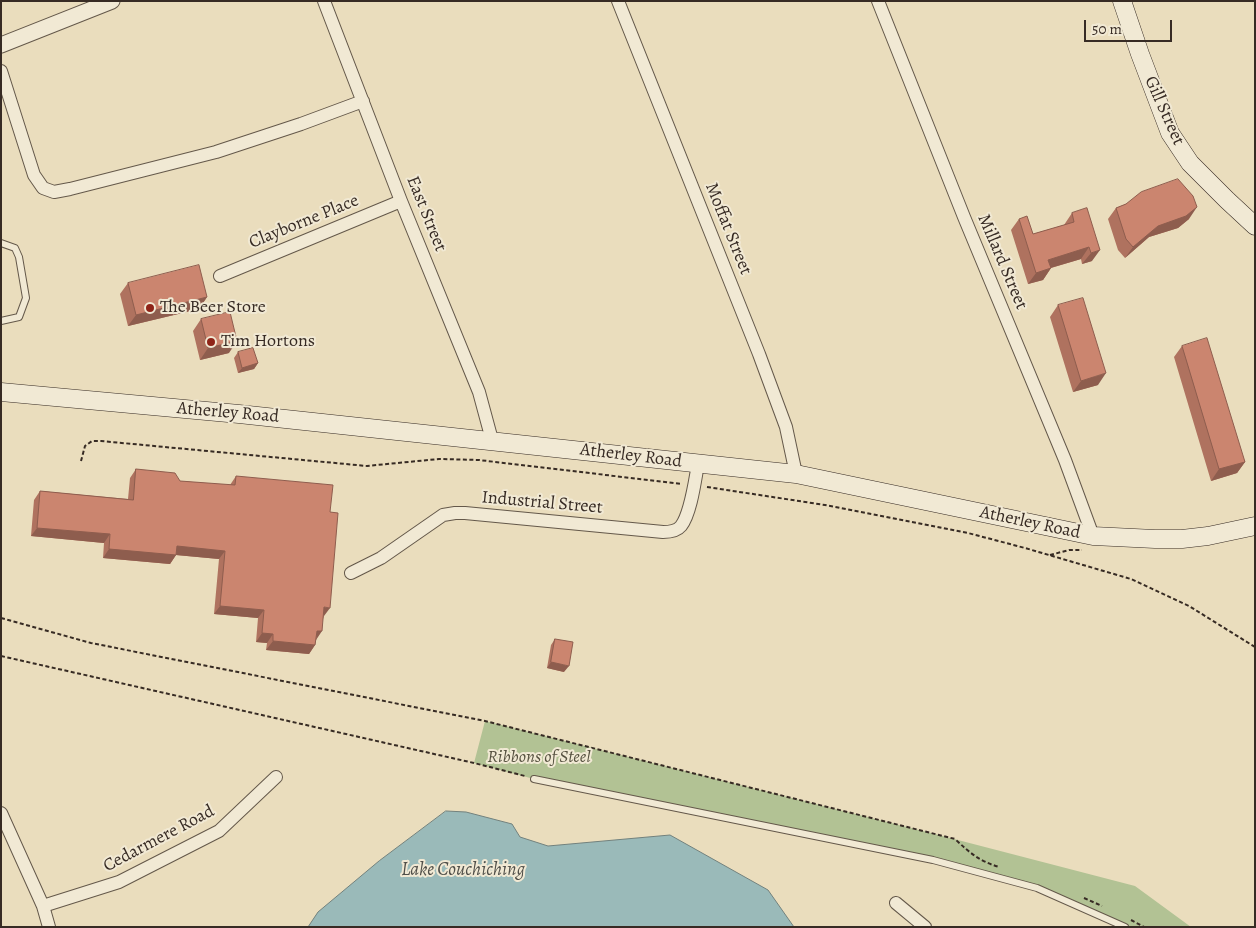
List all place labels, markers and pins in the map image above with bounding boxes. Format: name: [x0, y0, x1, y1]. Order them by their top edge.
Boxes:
place label: The Beer Store: [160, 297, 266, 319]
marker: The Beer Store: [144, 302, 156, 314]
place label: Tim Hortons: [221, 331, 315, 353]
marker: Tim Hortons: [205, 336, 217, 348]

